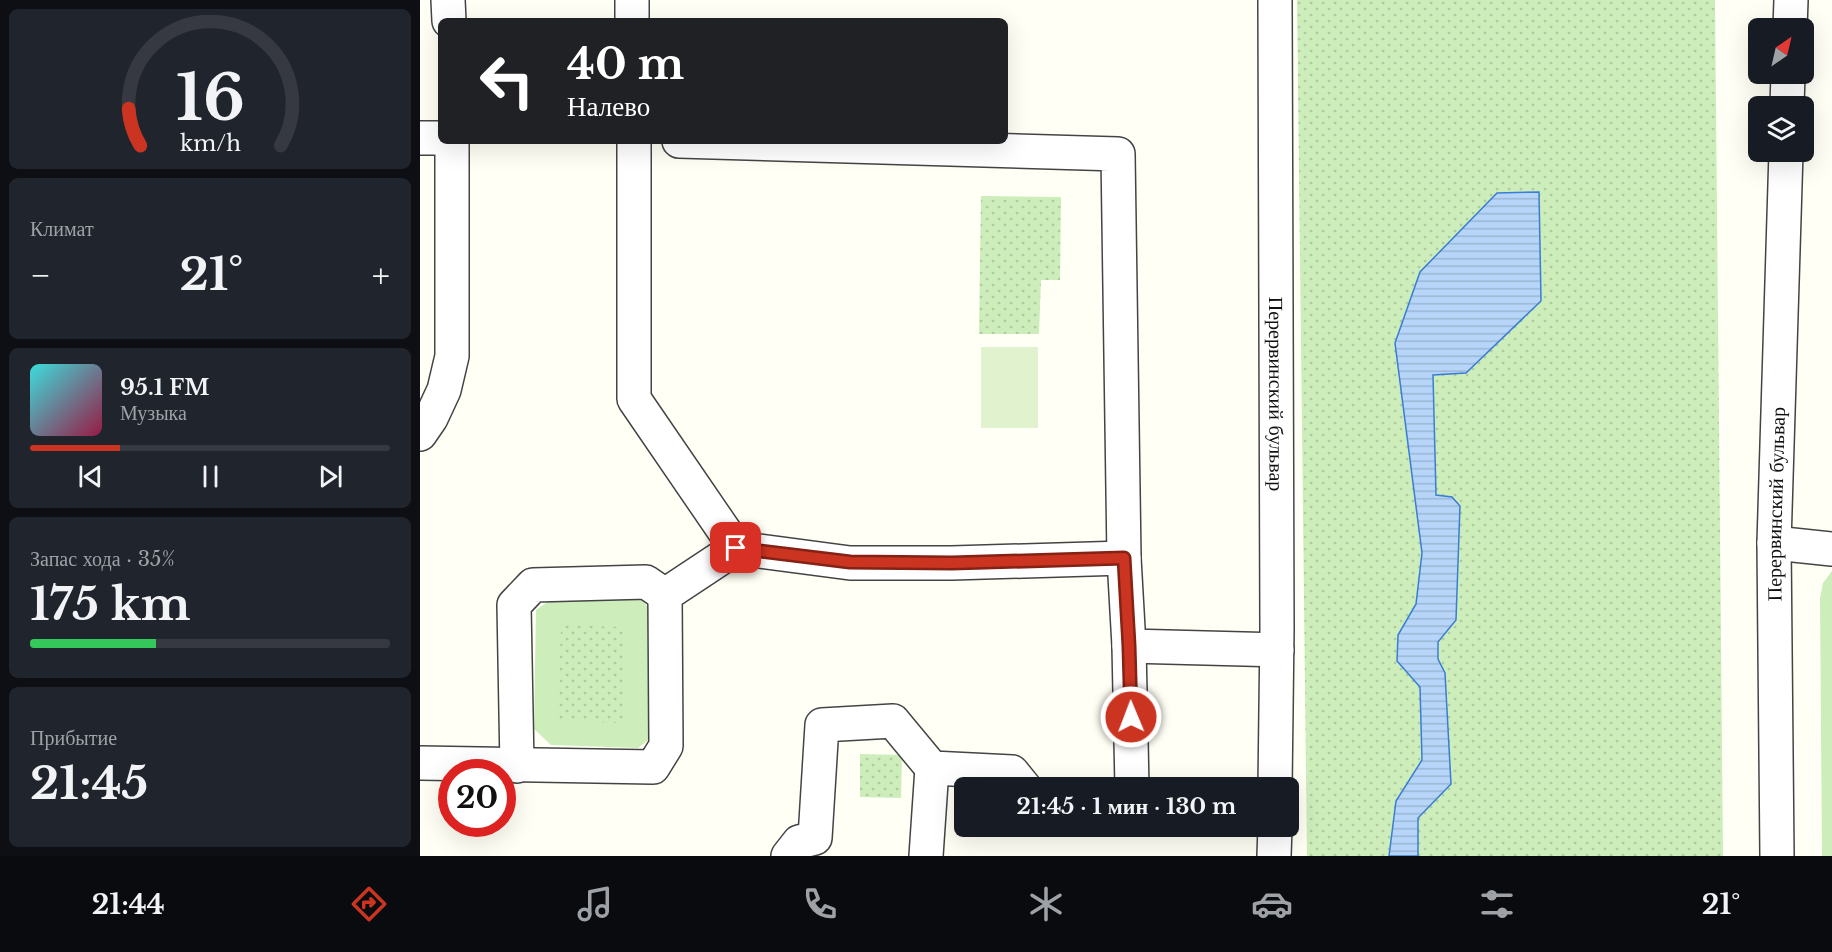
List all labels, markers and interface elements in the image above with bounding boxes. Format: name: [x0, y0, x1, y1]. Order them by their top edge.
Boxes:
north arrow: [1748, 18, 1814, 84]
map controls: [1748, 18, 1814, 162]
text: 40 m: [567, 38, 684, 90]
icon: left: [468, 42, 546, 120]
text: 16: [175, 59, 245, 137]
text: Налево: [567, 90, 650, 123]
button: layers: [1748, 96, 1814, 162]
text: km/h: [180, 131, 241, 158]
text: Климат: [30, 217, 94, 241]
text: 21°: [179, 246, 243, 302]
text: −: [30, 255, 51, 296]
text: +: [372, 255, 390, 296]
street label: Перервинский бульвар: [1264, 297, 1289, 491]
text: 95.1 FM: [120, 374, 209, 401]
text: Музыка: [120, 401, 187, 425]
street label: Перервинский бульвар: [1762, 406, 1790, 601]
icon: previous: [74, 460, 107, 493]
icon: pause: [194, 460, 227, 493]
icon: next: [314, 460, 347, 493]
pin: [710, 522, 761, 573]
icon: arrive: [719, 531, 752, 564]
text: Запас хода · 35%: [30, 547, 175, 571]
text: 175 km: [30, 576, 191, 632]
position arrow: [1099, 685, 1163, 749]
text: Прибытие: [30, 726, 117, 750]
text: 21:45: [30, 755, 148, 811]
speed limit sign: 20: [438, 759, 516, 837]
text: 21:45 · 1 мин · 130 m: [1017, 793, 1236, 820]
icon: directions: [348, 883, 390, 925]
icon: music: [574, 883, 616, 925]
icon: phone: [799, 883, 841, 925]
icon: climate: [1025, 883, 1067, 925]
icon: car: [1251, 883, 1293, 925]
icon: filters: [1476, 883, 1518, 925]
text: 21:44: [92, 888, 165, 921]
text: 21°: [1702, 888, 1740, 921]

